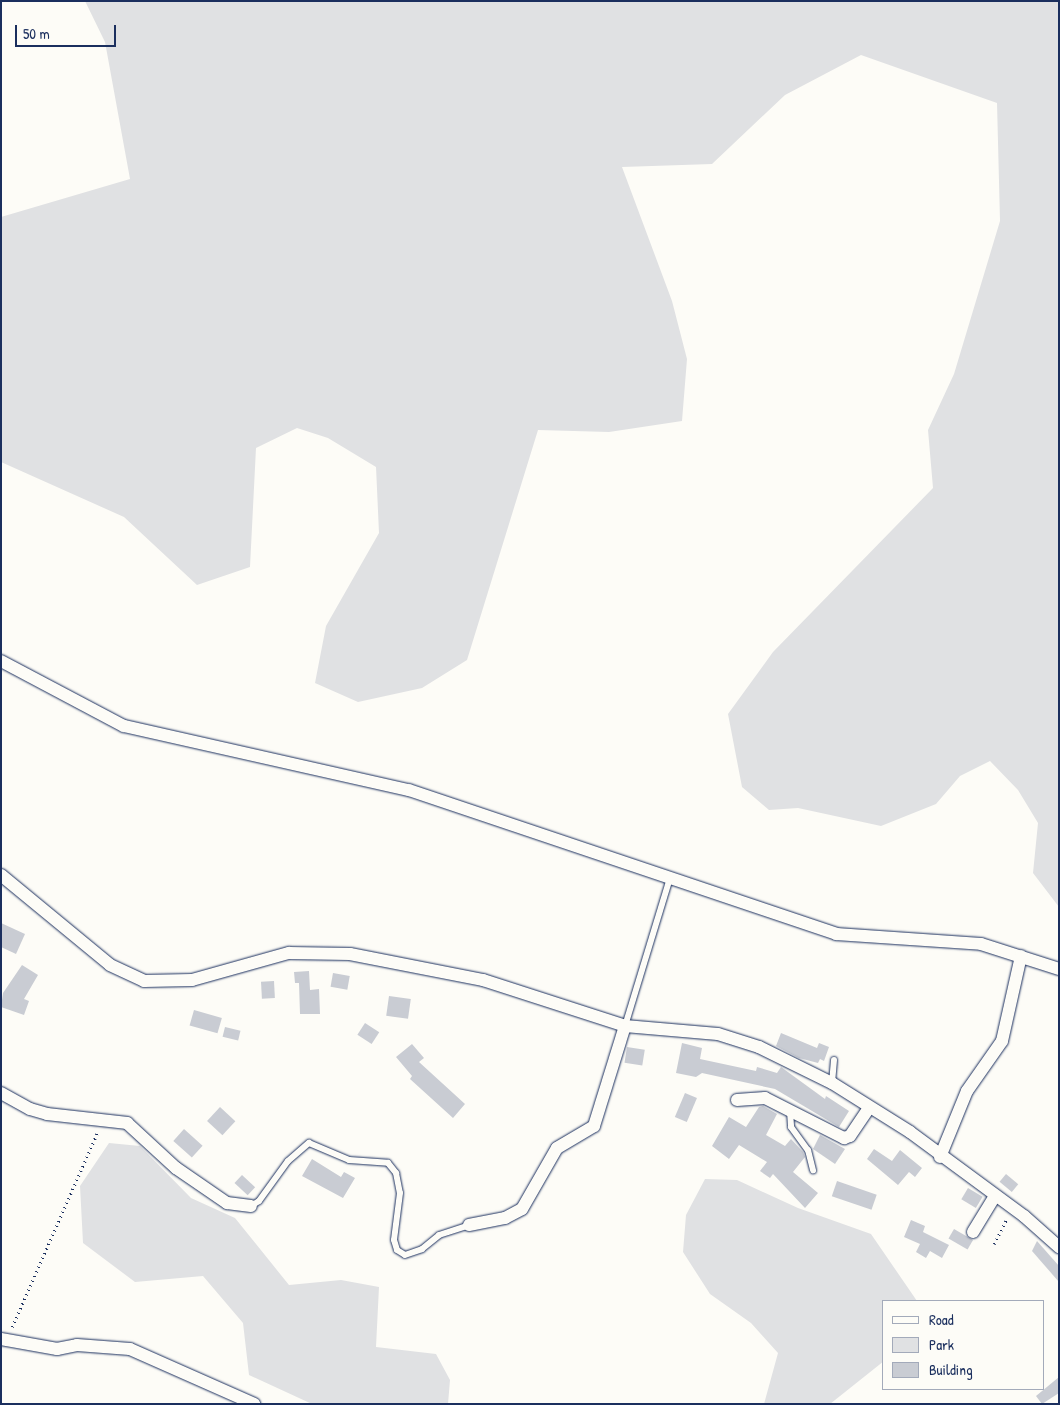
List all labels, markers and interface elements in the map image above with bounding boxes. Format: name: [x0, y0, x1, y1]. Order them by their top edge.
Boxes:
scale bar: [18, 15, 119, 47]
text: 50 m: [23, 23, 50, 44]
legend: [882, 1300, 1045, 1390]
text: Road: [929, 1309, 954, 1330]
text: Park: [929, 1334, 954, 1355]
text: Building: [929, 1359, 973, 1380]

